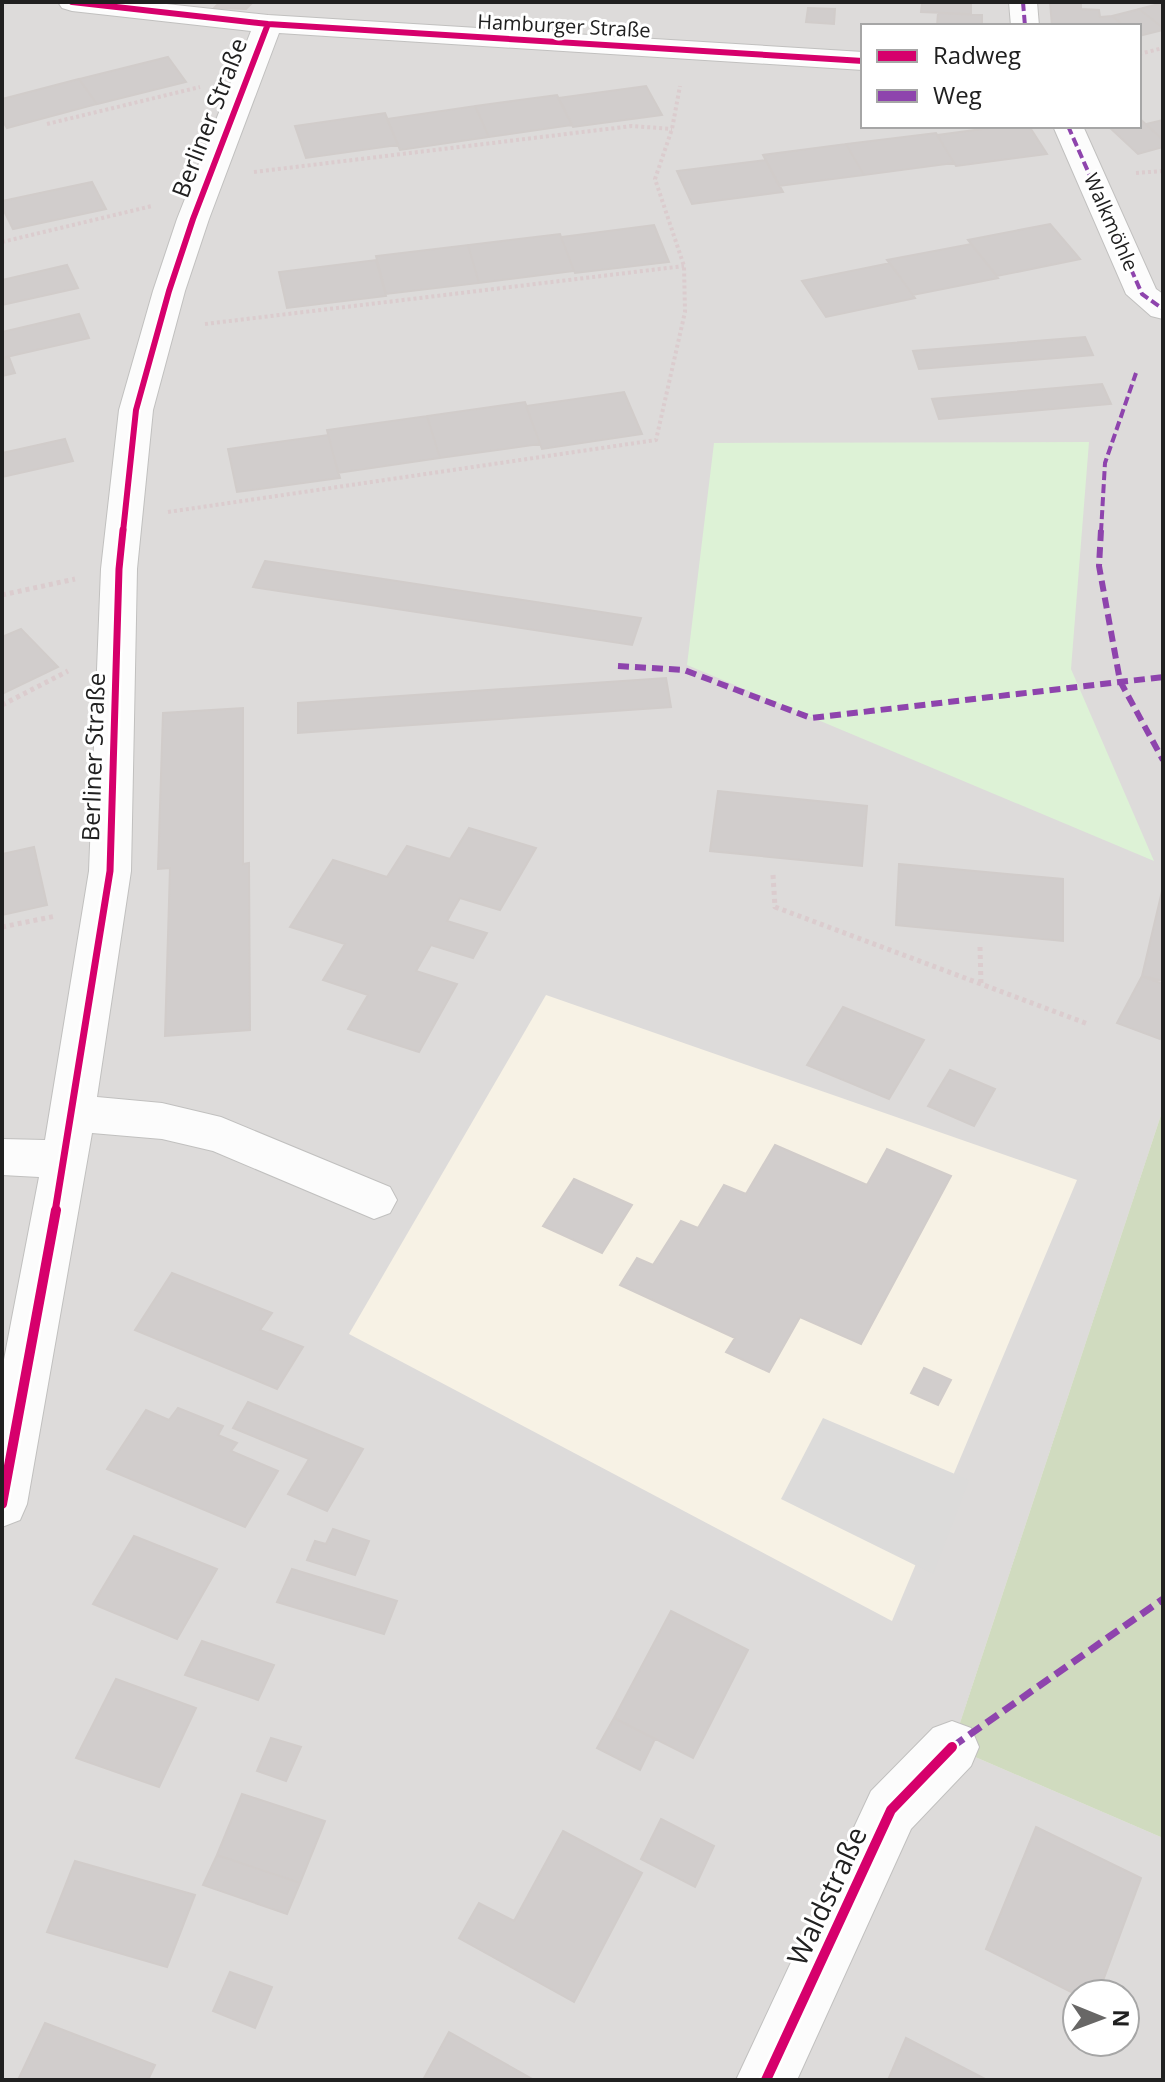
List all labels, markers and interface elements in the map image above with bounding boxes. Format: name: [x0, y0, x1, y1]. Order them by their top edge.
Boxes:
street label: Hamburger Straße: [477, 7, 651, 44]
legend: [861, 24, 1141, 128]
street label: Berliner Straße: [163, 33, 254, 202]
text: Radweg: [933, 38, 1021, 71]
text: Weg: [933, 78, 982, 111]
street label: Walkmöhle: [1078, 169, 1145, 275]
street label: Berliner Straße: [73, 672, 112, 842]
street label: Waldstraße: [777, 1820, 875, 1971]
north arrow: [1061, 1978, 1141, 2058]
text: N: [1107, 2009, 1137, 2028]

